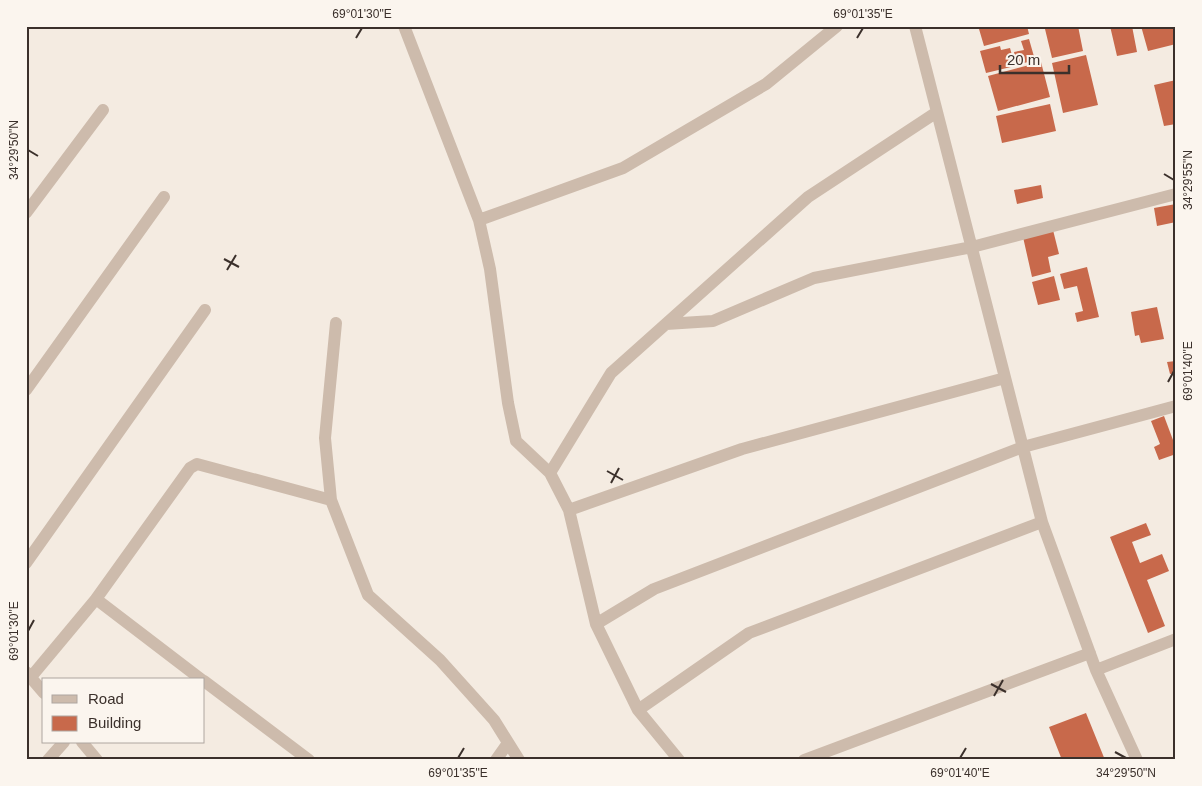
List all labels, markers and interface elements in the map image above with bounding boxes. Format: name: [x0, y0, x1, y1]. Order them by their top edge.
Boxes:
text: 69°01'30"E: [332, 7, 392, 21]
text: 69°01'35"E: [833, 7, 893, 21]
scale bar: [1000, 42, 1068, 74]
text: 20 m: [1007, 51, 1040, 68]
text: 34°29'50"N: [7, 120, 21, 180]
text: 34°29'55"N: [1181, 150, 1195, 210]
text: 69°01'40"E: [1181, 341, 1195, 401]
text: 69°01'30"E: [7, 601, 21, 661]
legend: [42, 678, 205, 744]
text: Road: [88, 690, 124, 707]
text: Building: [88, 714, 141, 731]
text: 69°01'35"E: [428, 766, 488, 780]
text: 69°01'40"E: [930, 766, 990, 780]
text: 34°29'50"N: [1096, 766, 1156, 780]

